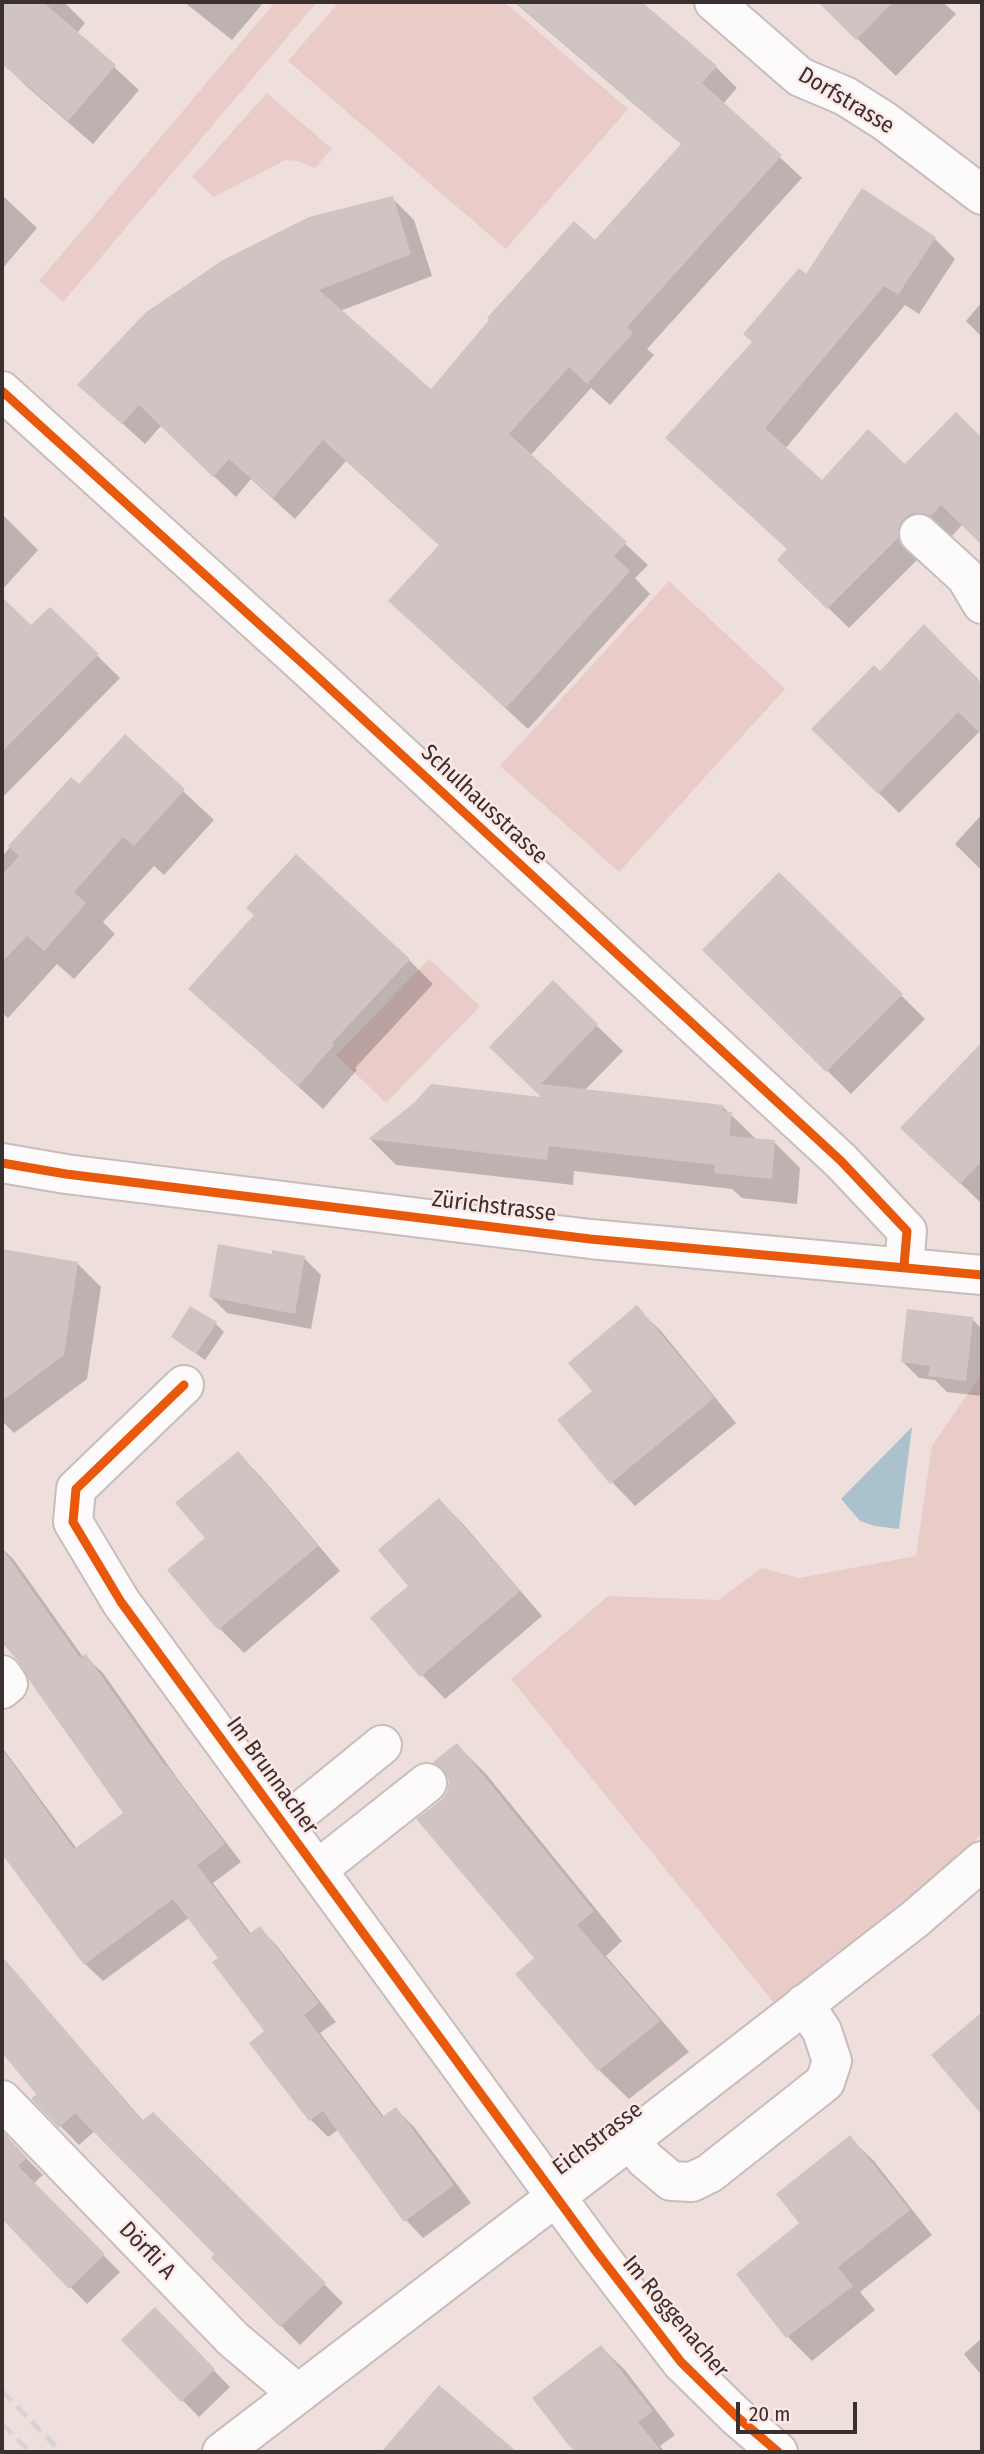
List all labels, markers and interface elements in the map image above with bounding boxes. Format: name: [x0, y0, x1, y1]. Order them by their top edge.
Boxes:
street label: Dorfstrasse: [793, 62, 899, 140]
street label: Schulhausstrasse: [415, 739, 553, 871]
street label: Zürichstrasse: [430, 1186, 558, 1228]
street label: Im Brunnacher: [220, 1712, 324, 1840]
street label: Eichstrasse: [548, 2096, 648, 2182]
street label: Dörfli A: [113, 2216, 181, 2286]
street label: Im Roggenacher: [616, 2250, 734, 2384]
scale bar: [739, 2388, 860, 2432]
text: 20 m: [749, 2401, 790, 2427]

